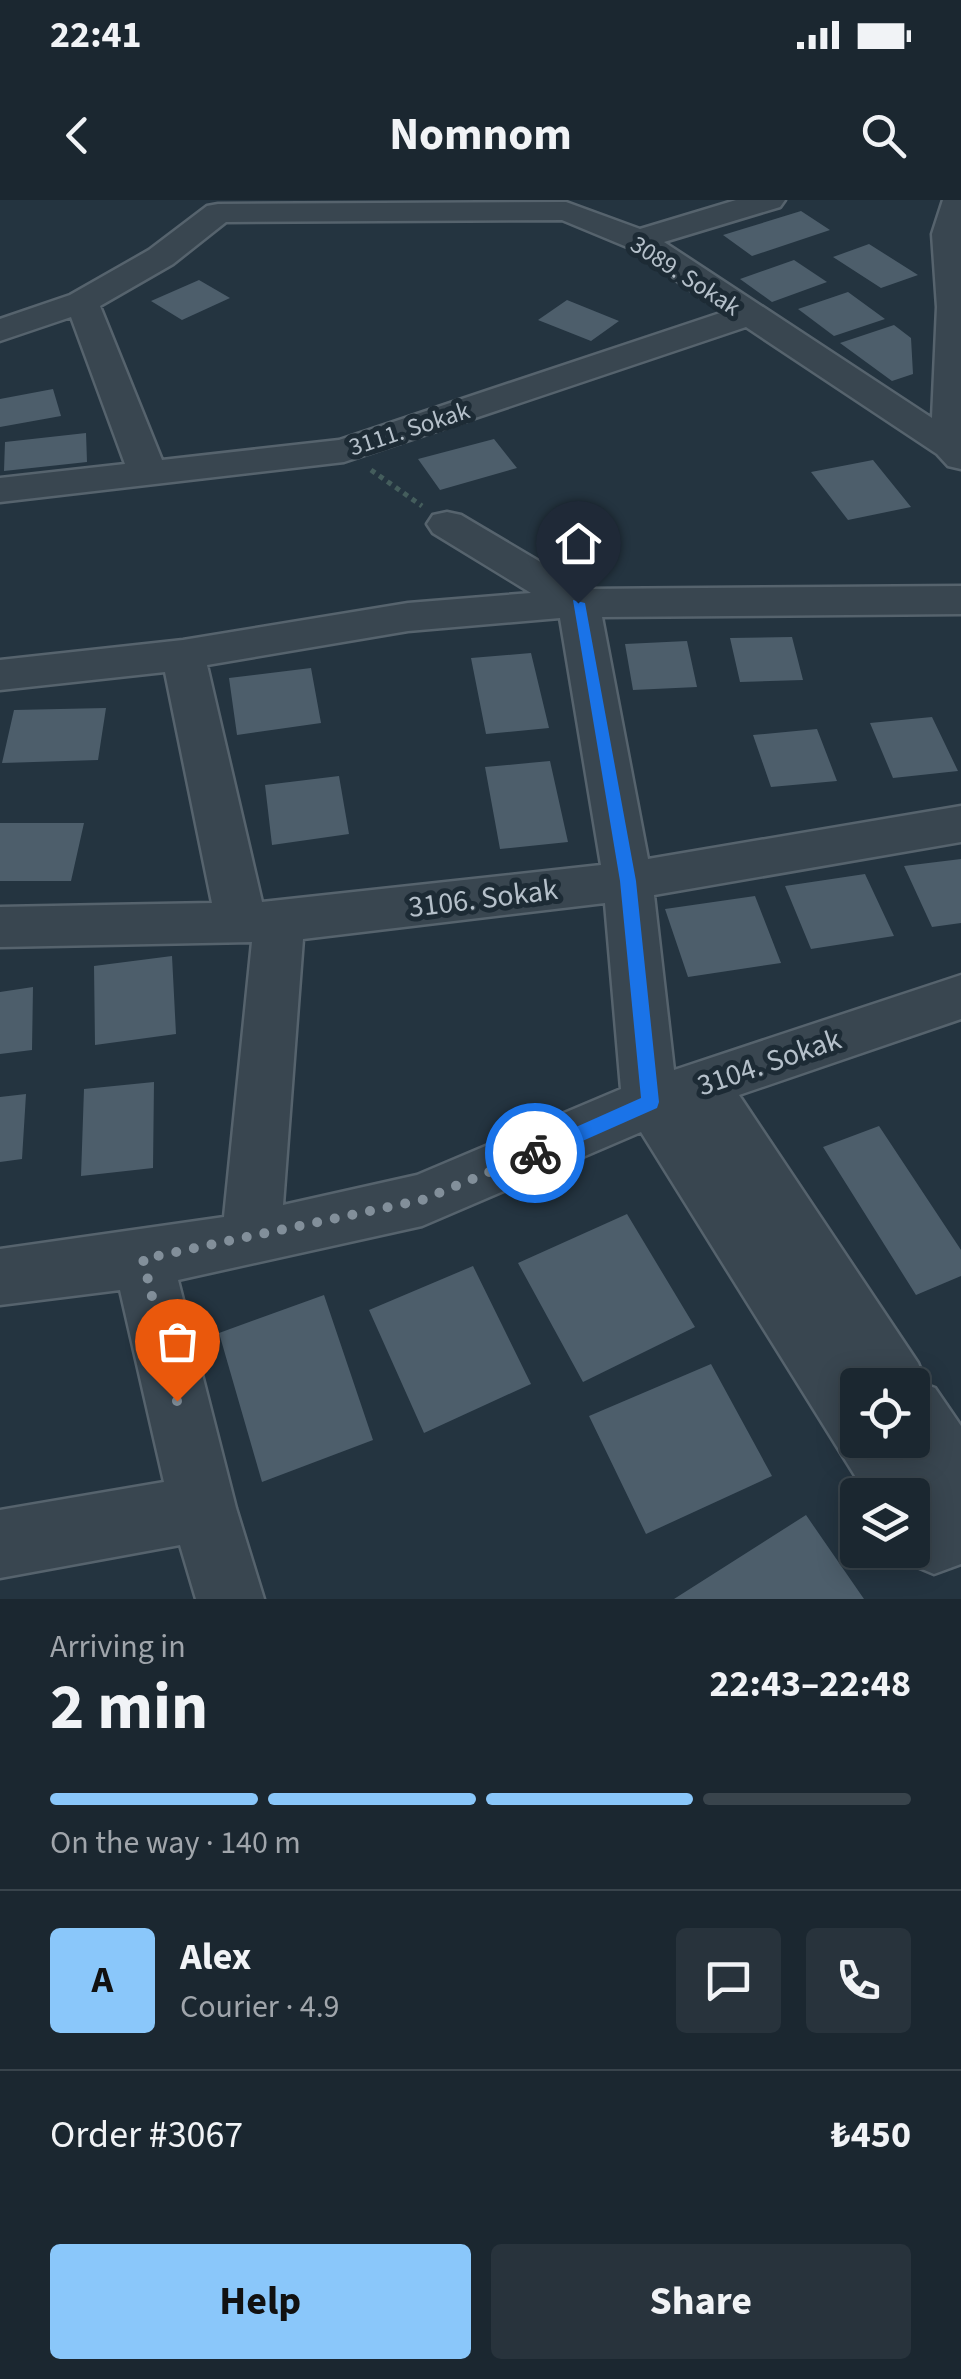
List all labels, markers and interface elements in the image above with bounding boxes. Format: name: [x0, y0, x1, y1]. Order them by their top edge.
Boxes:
text: 22:41: [50, 8, 142, 62]
text: Nomnom: [389, 103, 572, 167]
icon: back: [50, 108, 105, 163]
icon: search: [856, 108, 911, 163]
street label: 3089. Sokak: [623, 227, 748, 325]
street label: 3111. Sokak: [344, 392, 475, 465]
pin: [536, 501, 621, 604]
icon: home: [551, 516, 606, 571]
street label: 3106. Sokak: [406, 868, 560, 929]
street label: 3104. Sokak: [691, 1018, 847, 1107]
courier: [485, 1103, 585, 1203]
icon: bike: [508, 1126, 563, 1181]
pin: [135, 1299, 220, 1402]
icon: bag: [150, 1314, 205, 1369]
map controls: [840, 1368, 930, 1568]
button: locate: [840, 1368, 930, 1458]
button: layers: [840, 1478, 930, 1568]
text: Arriving in: [50, 1624, 186, 1670]
text: 22:43–22:48: [709, 1657, 911, 1711]
text: 2 min: [50, 1661, 208, 1754]
text: On the way · 140 m: [50, 1820, 301, 1866]
button: chat: [676, 1928, 781, 2033]
button: phone: [806, 1928, 911, 2033]
text: Alex: [180, 1930, 251, 1984]
text: A: [92, 1953, 113, 2007]
text: Courier · 4.9: [180, 1984, 340, 2030]
text: Order #3067: [50, 2108, 243, 2162]
text: ₺450: [831, 2108, 911, 2162]
button: Help: [50, 2244, 471, 2359]
button: Share: [491, 2244, 911, 2359]

